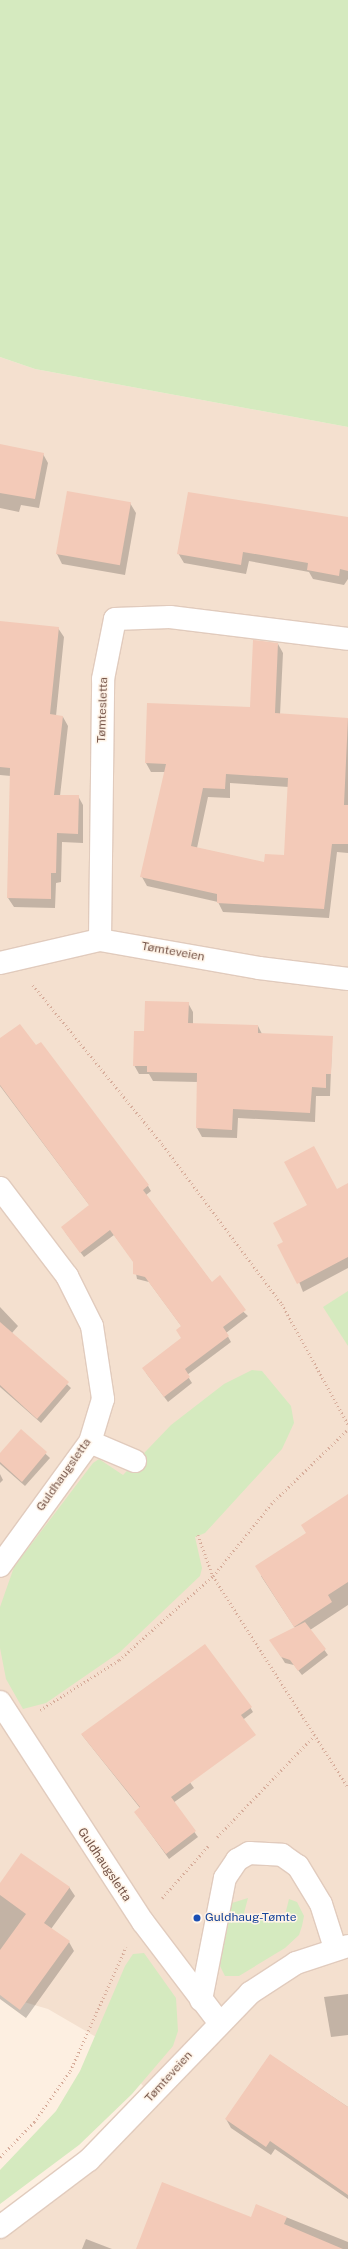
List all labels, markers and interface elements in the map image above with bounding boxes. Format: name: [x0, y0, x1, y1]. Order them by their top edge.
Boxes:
street label: Tømtesletta: [95, 677, 111, 743]
street label: Tømteveien: [140, 939, 206, 965]
street label: Guldhaugsletta: [34, 1436, 94, 1514]
street label: Guldhaugsletta: [74, 1826, 134, 1904]
place label: Guldhaug-Tømte: [205, 1911, 297, 1925]
marker: Guldhaug-Tømte: [192, 1913, 202, 1923]
street label: Tømteveien: [142, 2048, 196, 2106]

